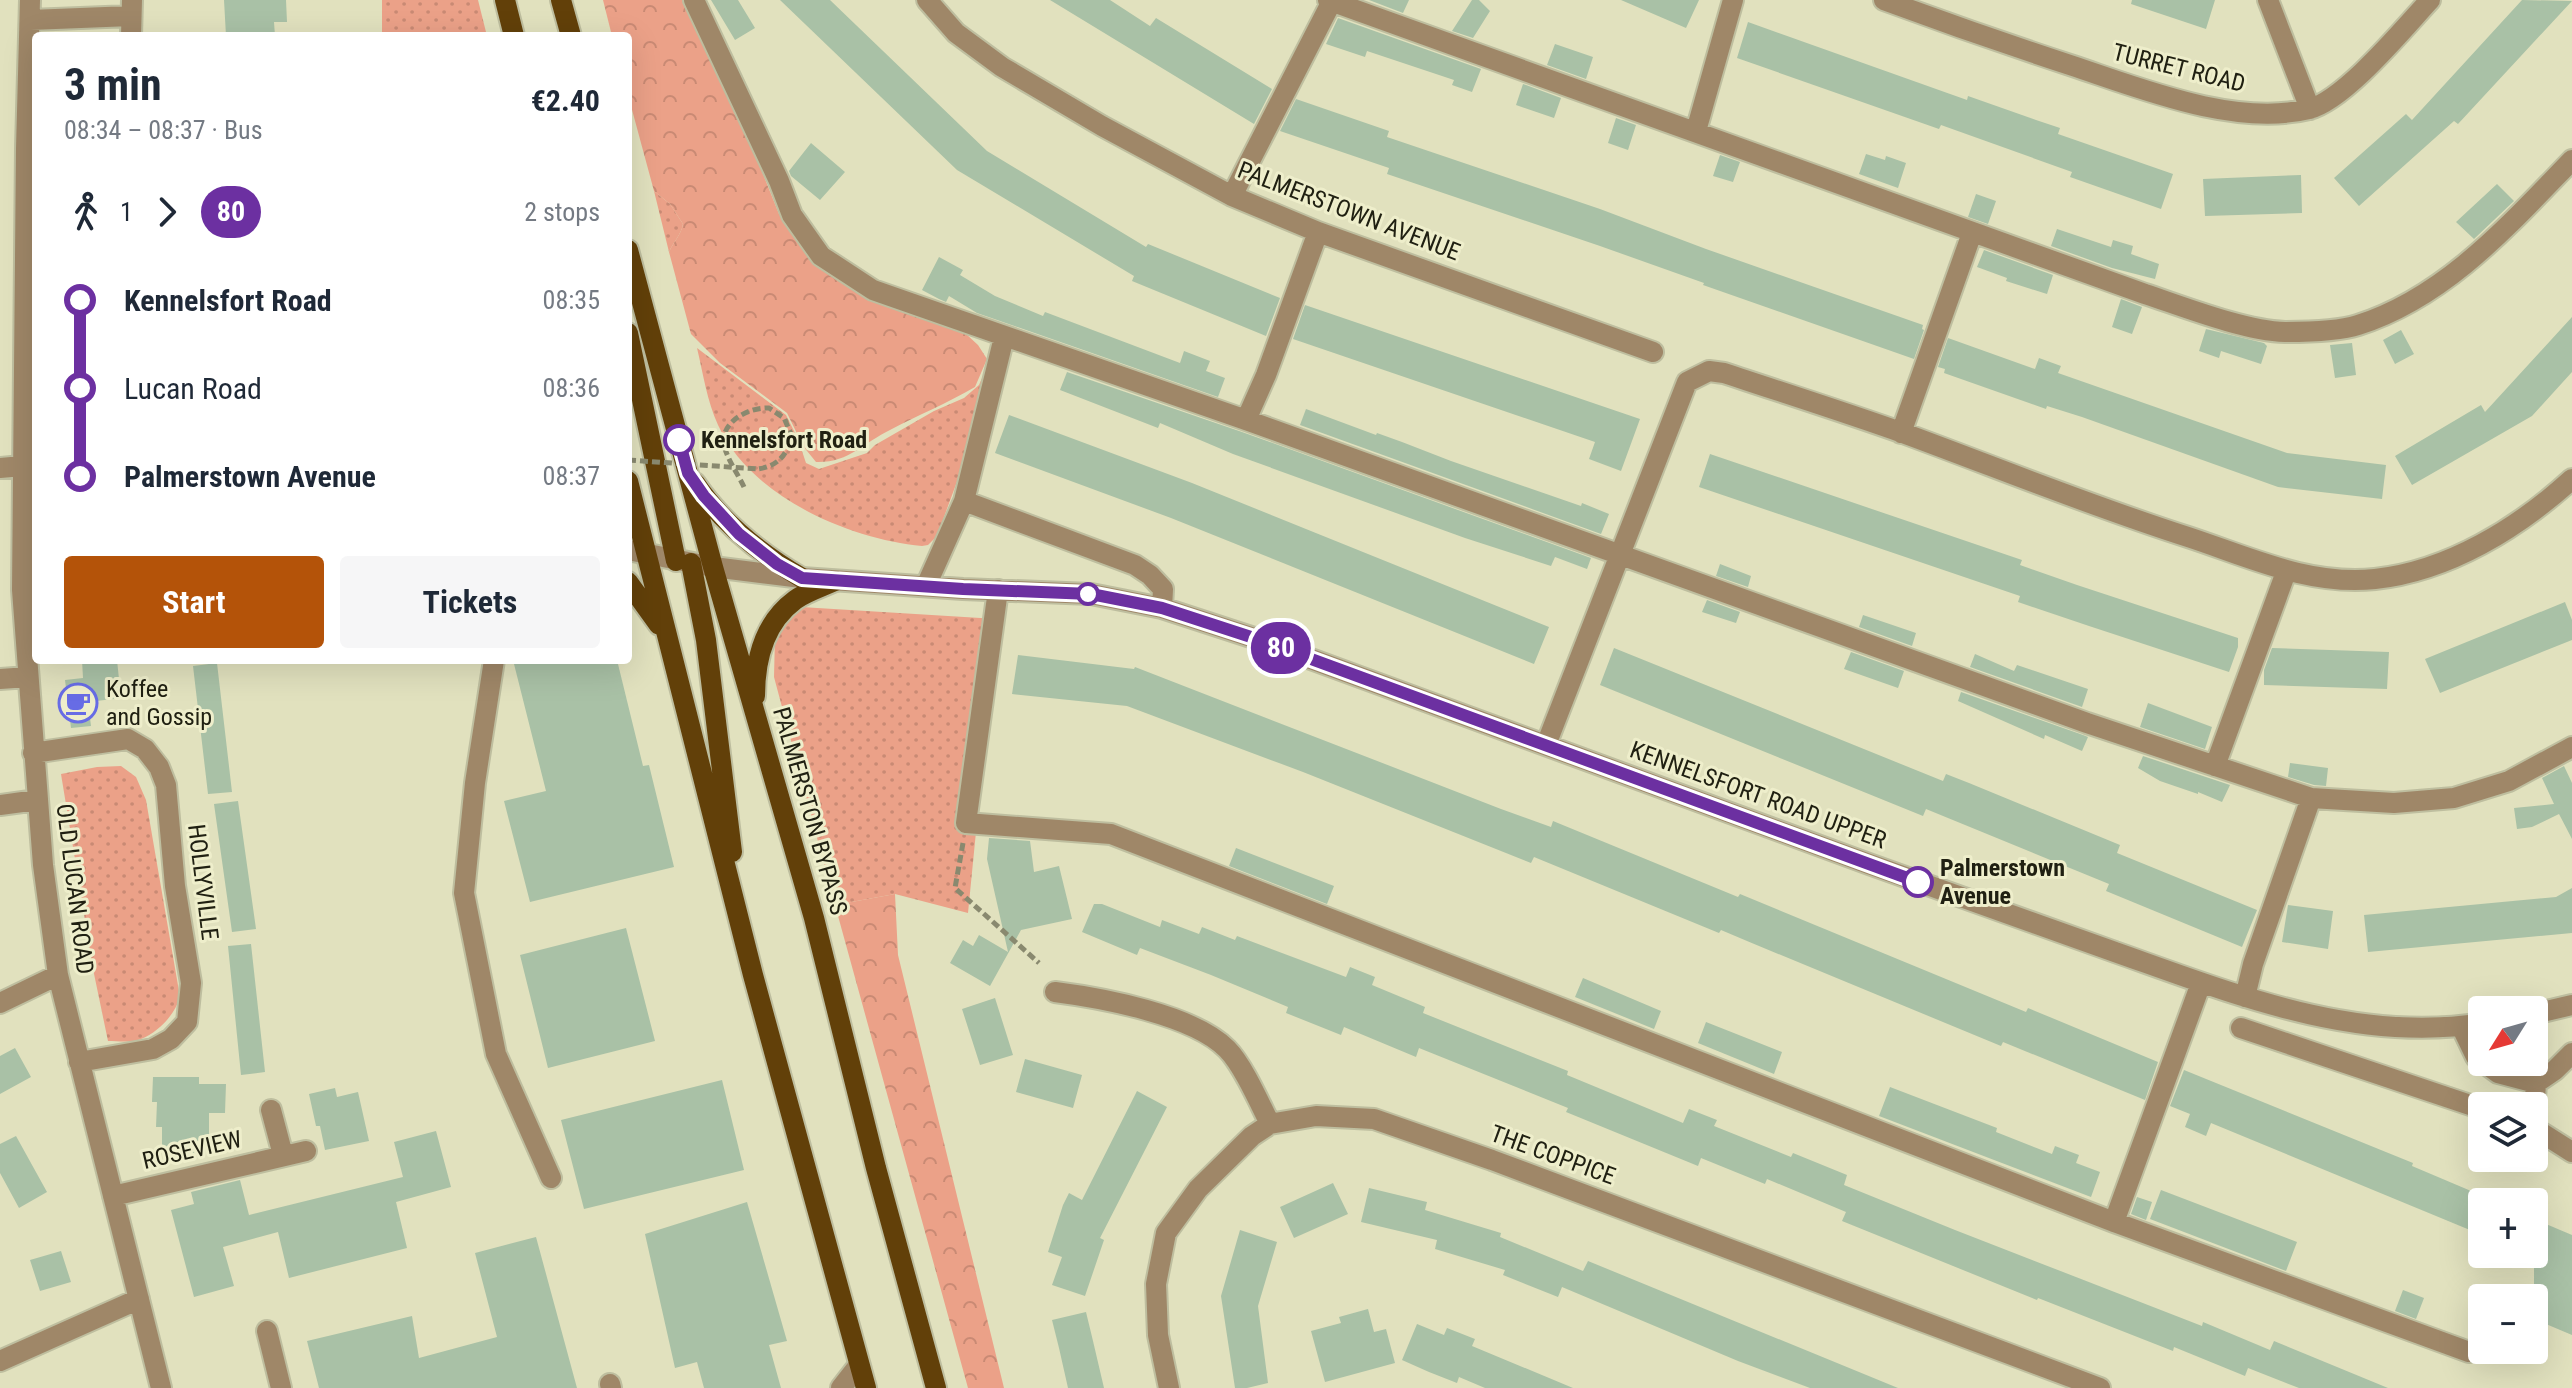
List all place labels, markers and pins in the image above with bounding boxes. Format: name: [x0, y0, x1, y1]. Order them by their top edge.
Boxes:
marker: Kennelsfort Road: [664, 425, 694, 455]
place label: Kennelsfort Road: [701, 426, 867, 454]
unlabelled marker: [1077, 583, 1099, 605]
place label: Koffee and Gossip: [106, 675, 212, 731]
cafe icon: Koffee and Gossip: [57, 682, 99, 724]
place label: Palmerstown Avenue: [1940, 854, 2065, 910]
marker: Palmerstown Avenue: [1903, 867, 1933, 897]

